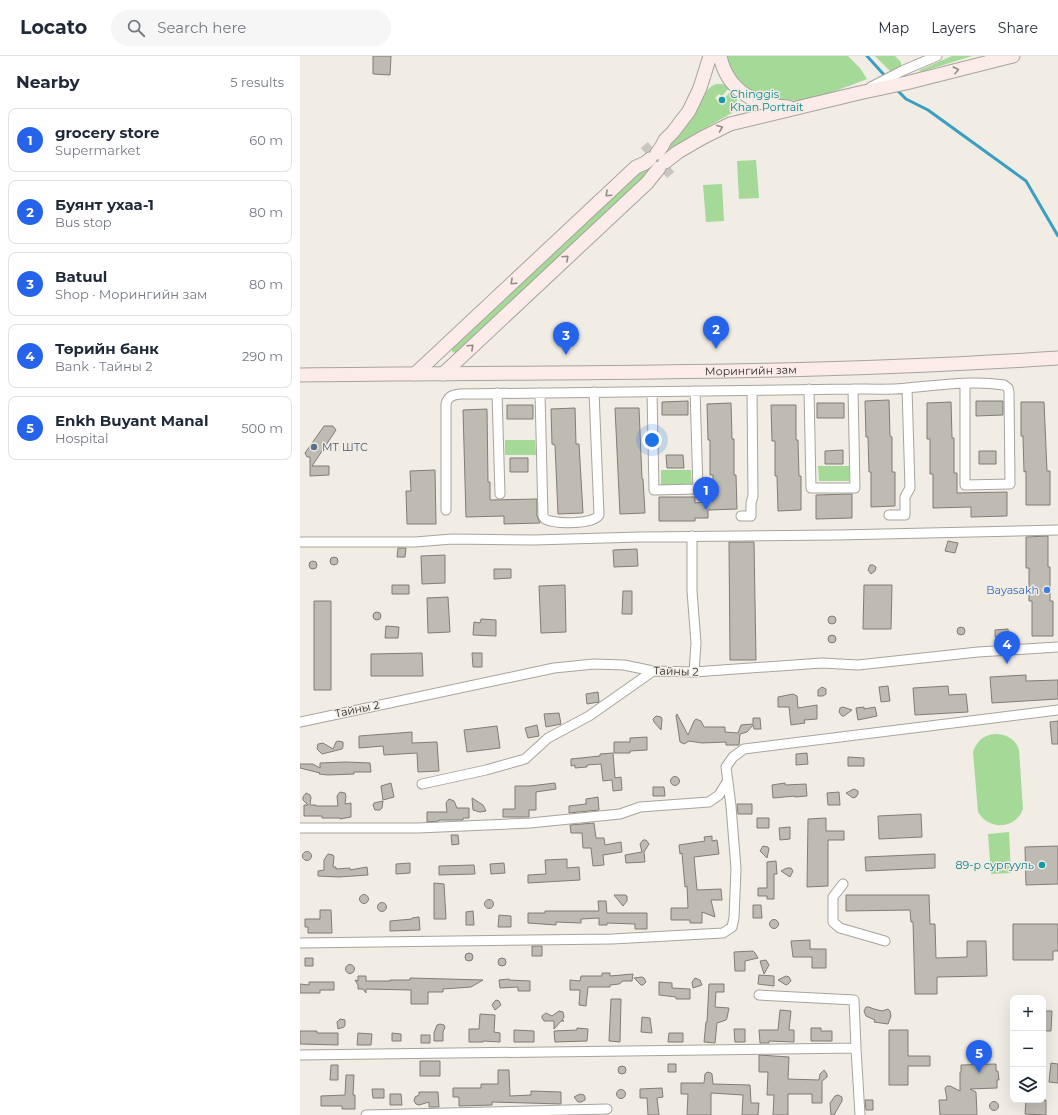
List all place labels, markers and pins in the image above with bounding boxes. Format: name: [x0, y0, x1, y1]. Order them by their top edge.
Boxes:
place label: Chinggis Khan Portrait: [730, 87, 804, 114]
marker: Chinggis Khan Portrait: [717, 95, 727, 105]
pin: 2: [703, 316, 729, 349]
pin: 3: [553, 322, 579, 355]
place label: MT ШТС: [322, 440, 368, 454]
marker: MT ШТС: [309, 442, 319, 452]
pin: 1: [693, 477, 719, 510]
place label: Bayasakh: [986, 583, 1039, 597]
marker: Bayasakh: [1042, 585, 1052, 595]
pin: 4: [994, 631, 1020, 664]
place label: 89-р сургууль: [955, 858, 1034, 872]
marker: 89-р сургууль: [1037, 860, 1047, 870]
pin: 5: [966, 1040, 992, 1073]

